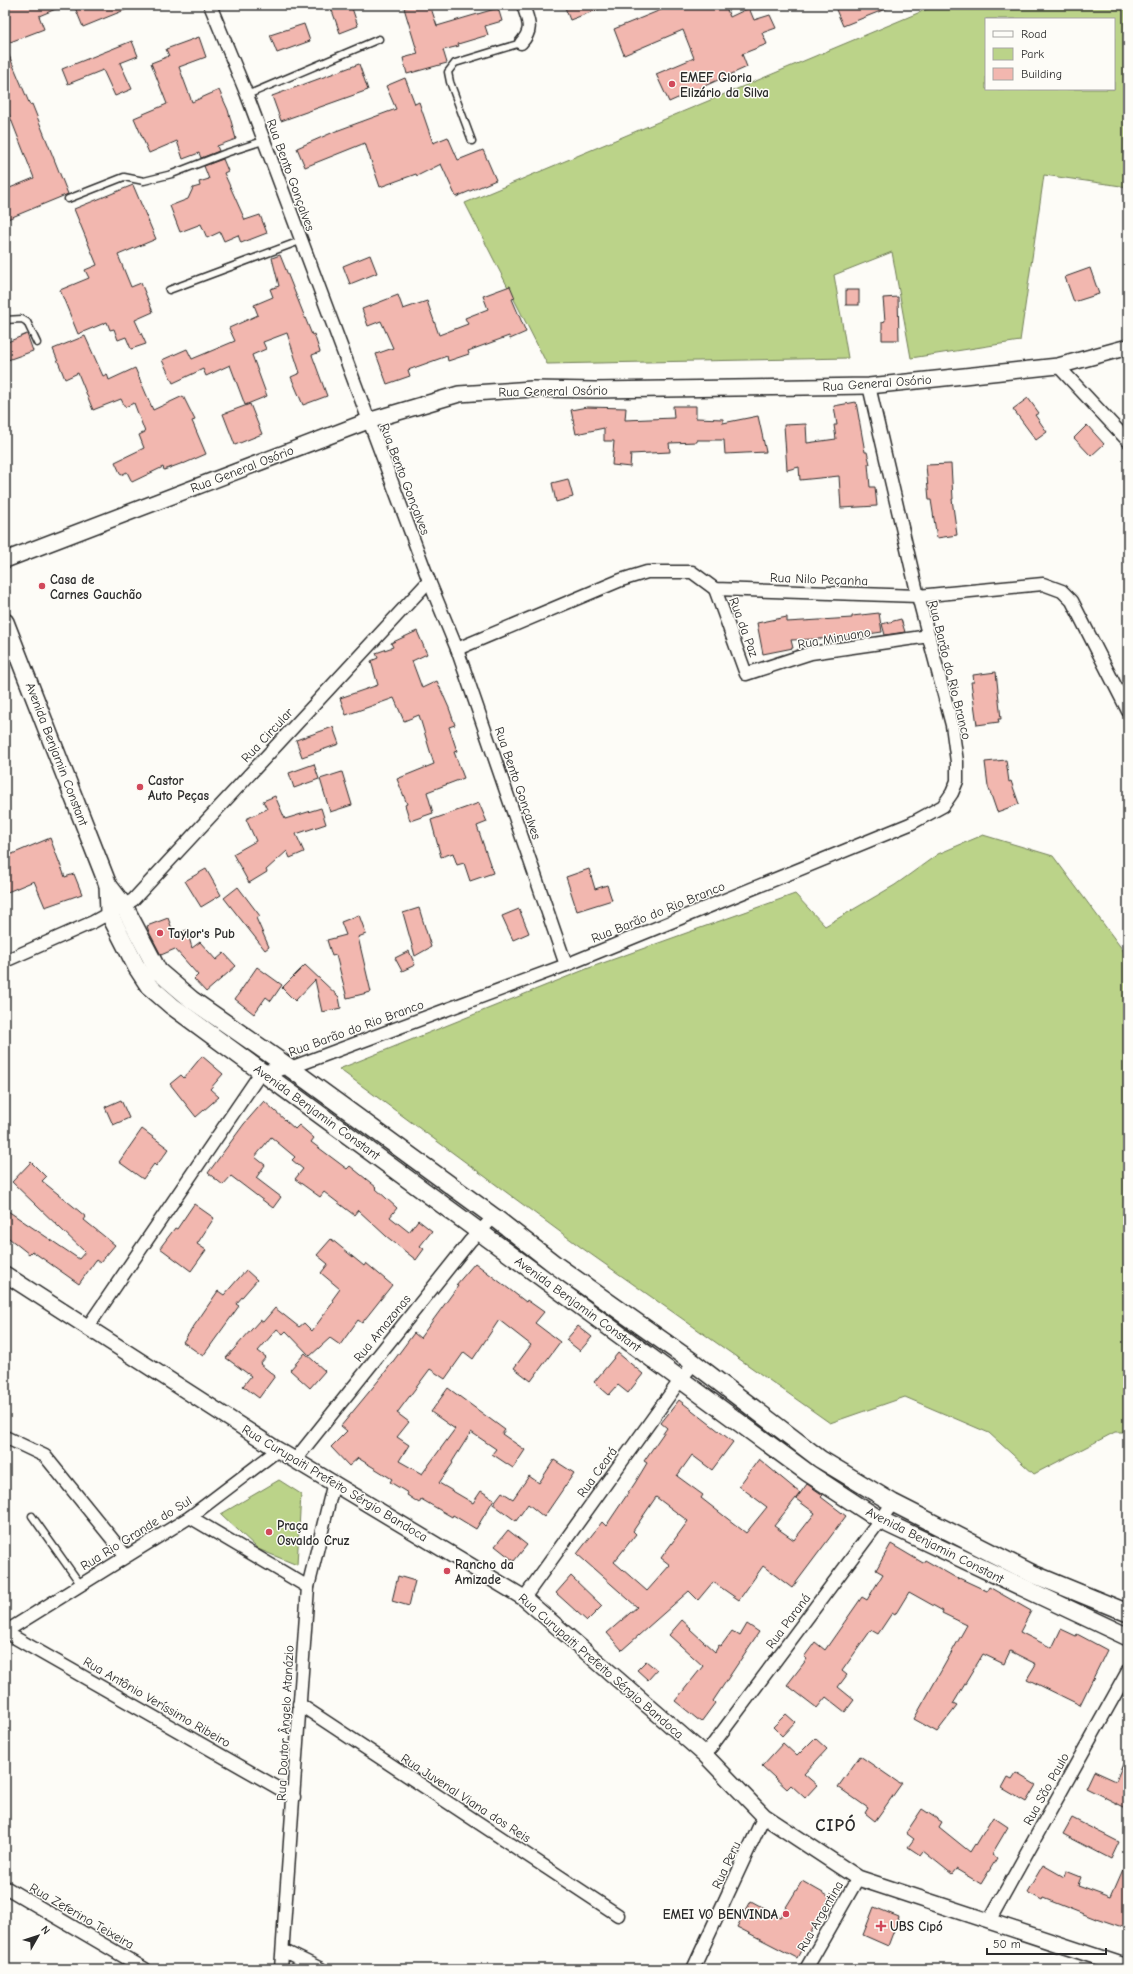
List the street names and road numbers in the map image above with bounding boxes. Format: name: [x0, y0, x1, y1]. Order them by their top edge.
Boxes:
street label: Rua Bento Gonçalves: [264, 117, 318, 233]
street label: Rua General Osório: [822, 372, 932, 394]
street label: Rua General Osório: [498, 383, 608, 399]
street label: Rua Bento Gonçalves: [377, 421, 433, 537]
street label: Rua General Osório: [188, 442, 296, 496]
street label: Rua Nilo Peçanha: [770, 570, 868, 588]
street label: Rua da Paz: [726, 595, 762, 659]
street label: Rua Barão do Rio Branco: [925, 599, 975, 741]
street label: Rua Minuano: [796, 624, 872, 652]
street label: Avenida Benjamin Constant: [23, 680, 92, 829]
street label: Rua Circular: [238, 704, 297, 765]
street label: Rua Bento Gonçalves: [492, 725, 544, 841]
street label: Rua Barão do Rio Branco: [589, 878, 727, 946]
street label: Rua Barão do Rio Branco: [286, 996, 426, 1059]
street label: Avenida Benjamin Constant: [251, 1061, 384, 1164]
street label: Avenida Benjamin Constant: [512, 1253, 645, 1356]
street label: Rua Amazonas: [350, 1291, 414, 1365]
street label: Rua Curupaiti Prefeito Sérgio Bandoca: [240, 1422, 430, 1544]
street label: Rua Ceará: [574, 1444, 620, 1500]
street label: Rua Rio Grande do Sul: [78, 1493, 194, 1573]
street label: Avenida Benjamin Constant: [864, 1504, 1007, 1587]
street label: Rua Curupaiti Prefeito Sérgio Bandoca: [515, 1590, 687, 1742]
street label: Rua Paraná: [763, 1591, 813, 1651]
street label: Rua Doutor Ângelo Atanázio: [272, 1645, 297, 1801]
street label: Rua Antônio Veríssimo Ribeiro: [81, 1654, 233, 1750]
street label: Rua Juvenal Viana dos Reis: [398, 1750, 534, 1846]
street label: Rua São Paulo: [1020, 1750, 1072, 1828]
street label: Rua Peru: [709, 1839, 743, 1891]
street label: Rua Argentina: [794, 1878, 846, 1954]
street label: Rua Zeferino Teixeira: [27, 1880, 137, 1952]

